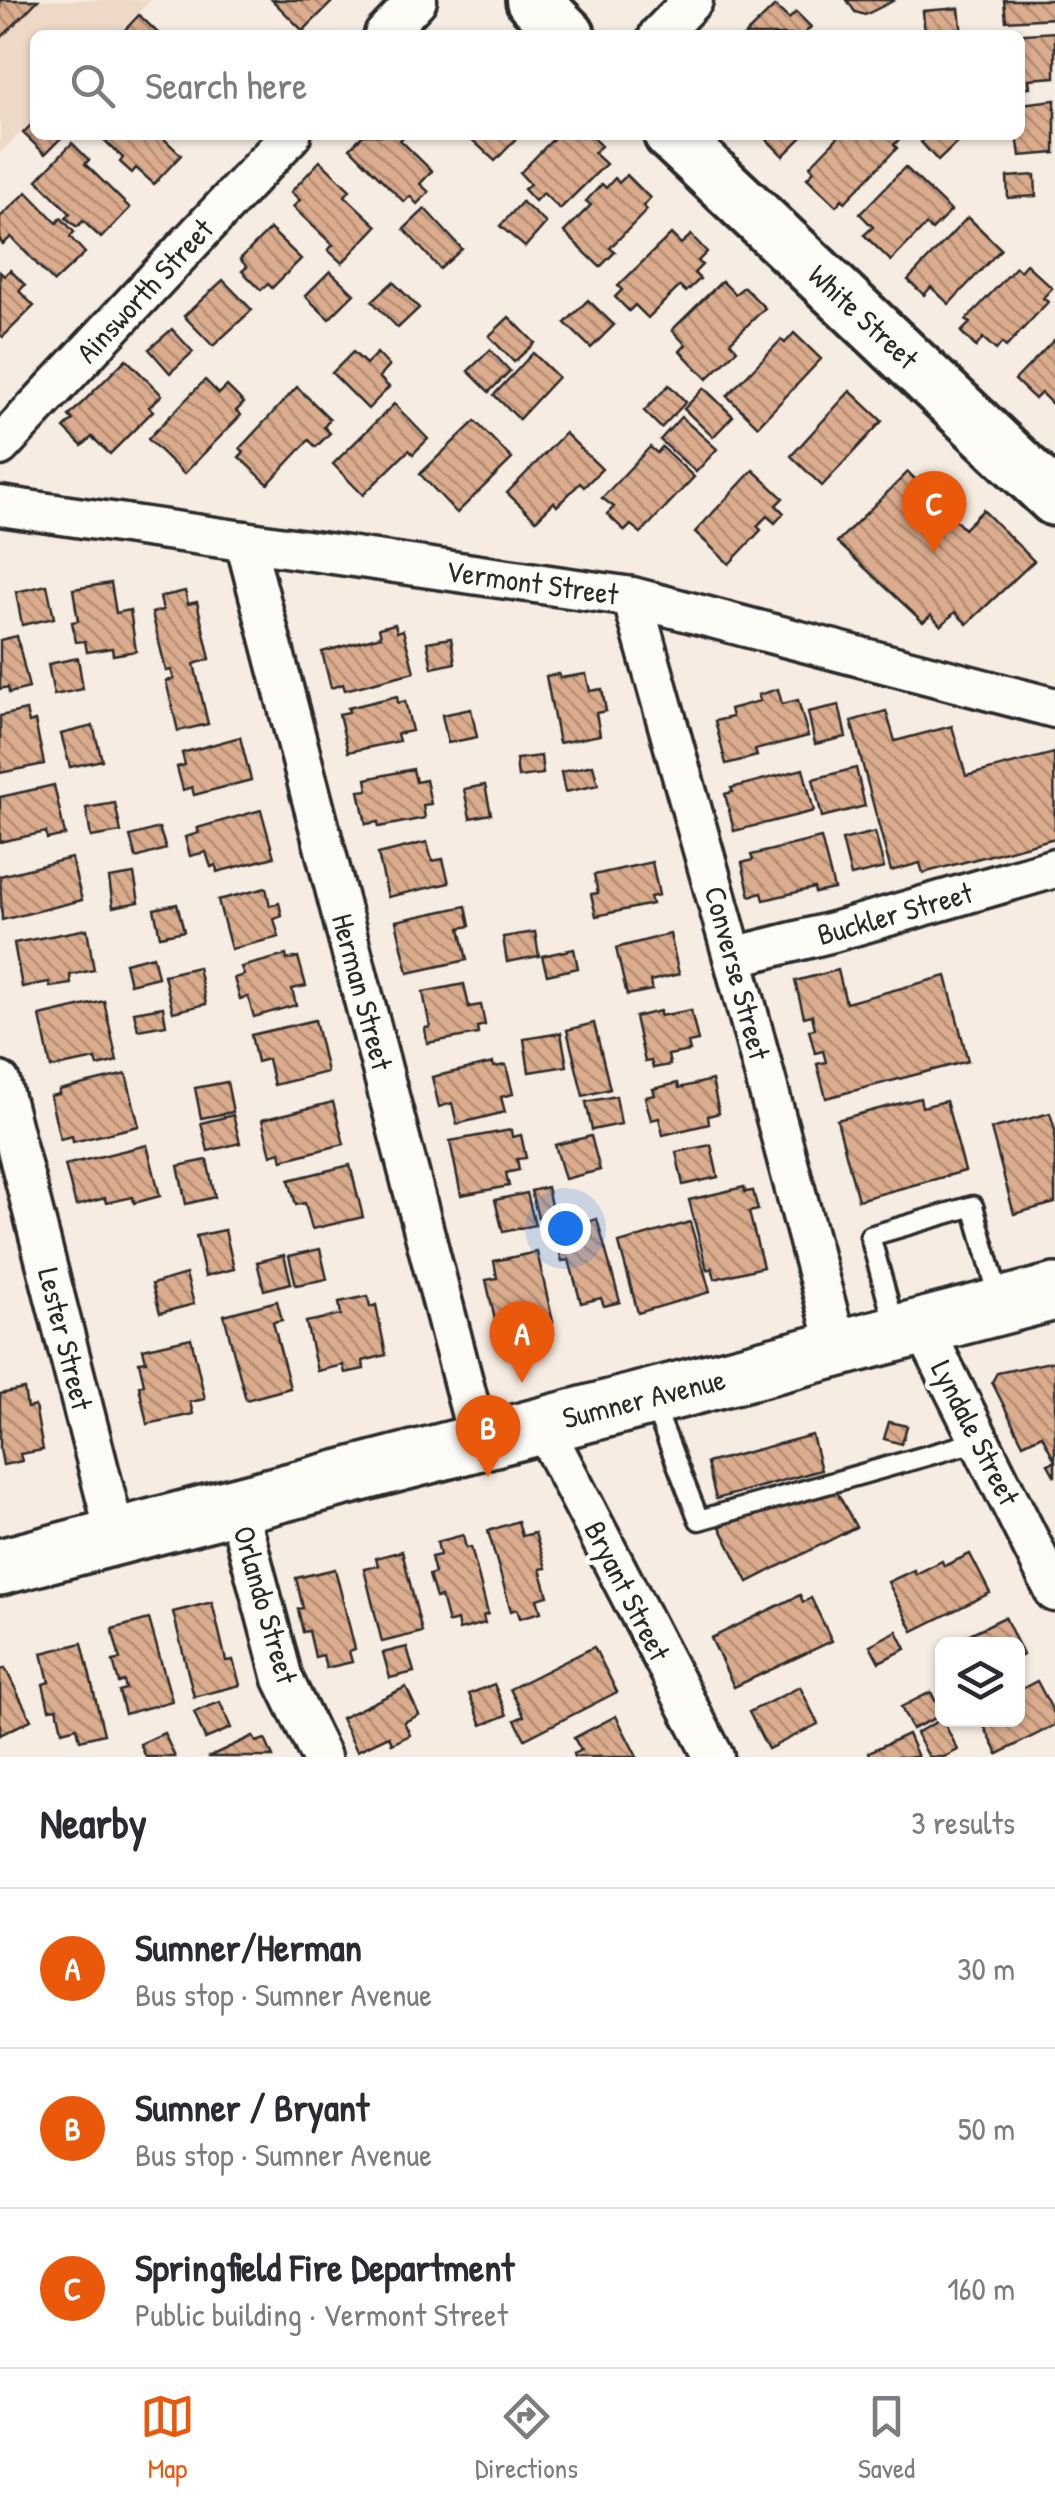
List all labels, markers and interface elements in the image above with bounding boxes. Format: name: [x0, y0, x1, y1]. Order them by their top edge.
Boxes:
search box: [30, 30, 1025, 140]
icon: search: [65, 58, 120, 113]
text: Search here: [145, 59, 307, 111]
street label: Ainsworth Street: [67, 209, 222, 371]
street label: White Street: [800, 255, 928, 378]
pin: C: [902, 470, 966, 553]
street label: Vermont Street: [443, 550, 621, 614]
street label: Buckler Street: [813, 872, 978, 954]
street label: Converse Street: [696, 882, 780, 1064]
street label: Herman Street: [323, 909, 403, 1075]
your location: [540, 1203, 591, 1254]
street label: Lester Street: [29, 1263, 103, 1415]
pin: A: [490, 1300, 554, 1383]
street label: Lyndale Street: [922, 1353, 1030, 1512]
street label: Sumner Avenue: [558, 1359, 729, 1438]
pin: B: [456, 1394, 520, 1477]
street label: Bryant Street: [576, 1514, 680, 1668]
street label: Orlando Street: [224, 1521, 308, 1689]
map controls: [935, 1637, 1025, 1727]
button: layers: [935, 1637, 1025, 1727]
text: Nearby: [40, 1794, 147, 1851]
text: 3 results: [911, 1801, 1015, 1844]
text: Sumner/Herman: [135, 1921, 362, 1973]
text: A: [65, 1947, 80, 1990]
text: 30 m: [957, 1947, 1015, 1990]
text: Bus stop · Sumner Avenue: [135, 1973, 432, 2016]
text: Sumner / Bryant: [135, 2081, 369, 2133]
text: B: [64, 2107, 81, 2150]
text: 50 m: [958, 2107, 1015, 2150]
text: Bus stop · Sumner Avenue: [135, 2133, 432, 2176]
text: Springfield Fire Department: [135, 2241, 514, 2293]
text: C: [64, 2267, 81, 2310]
text: 160 m: [947, 2267, 1015, 2310]
text: Public building · Vermont Street: [135, 2293, 508, 2336]
tab: Map: [140, 2389, 195, 2487]
tab: Directions: [475, 2389, 578, 2487]
tab: Saved: [858, 2389, 915, 2487]

